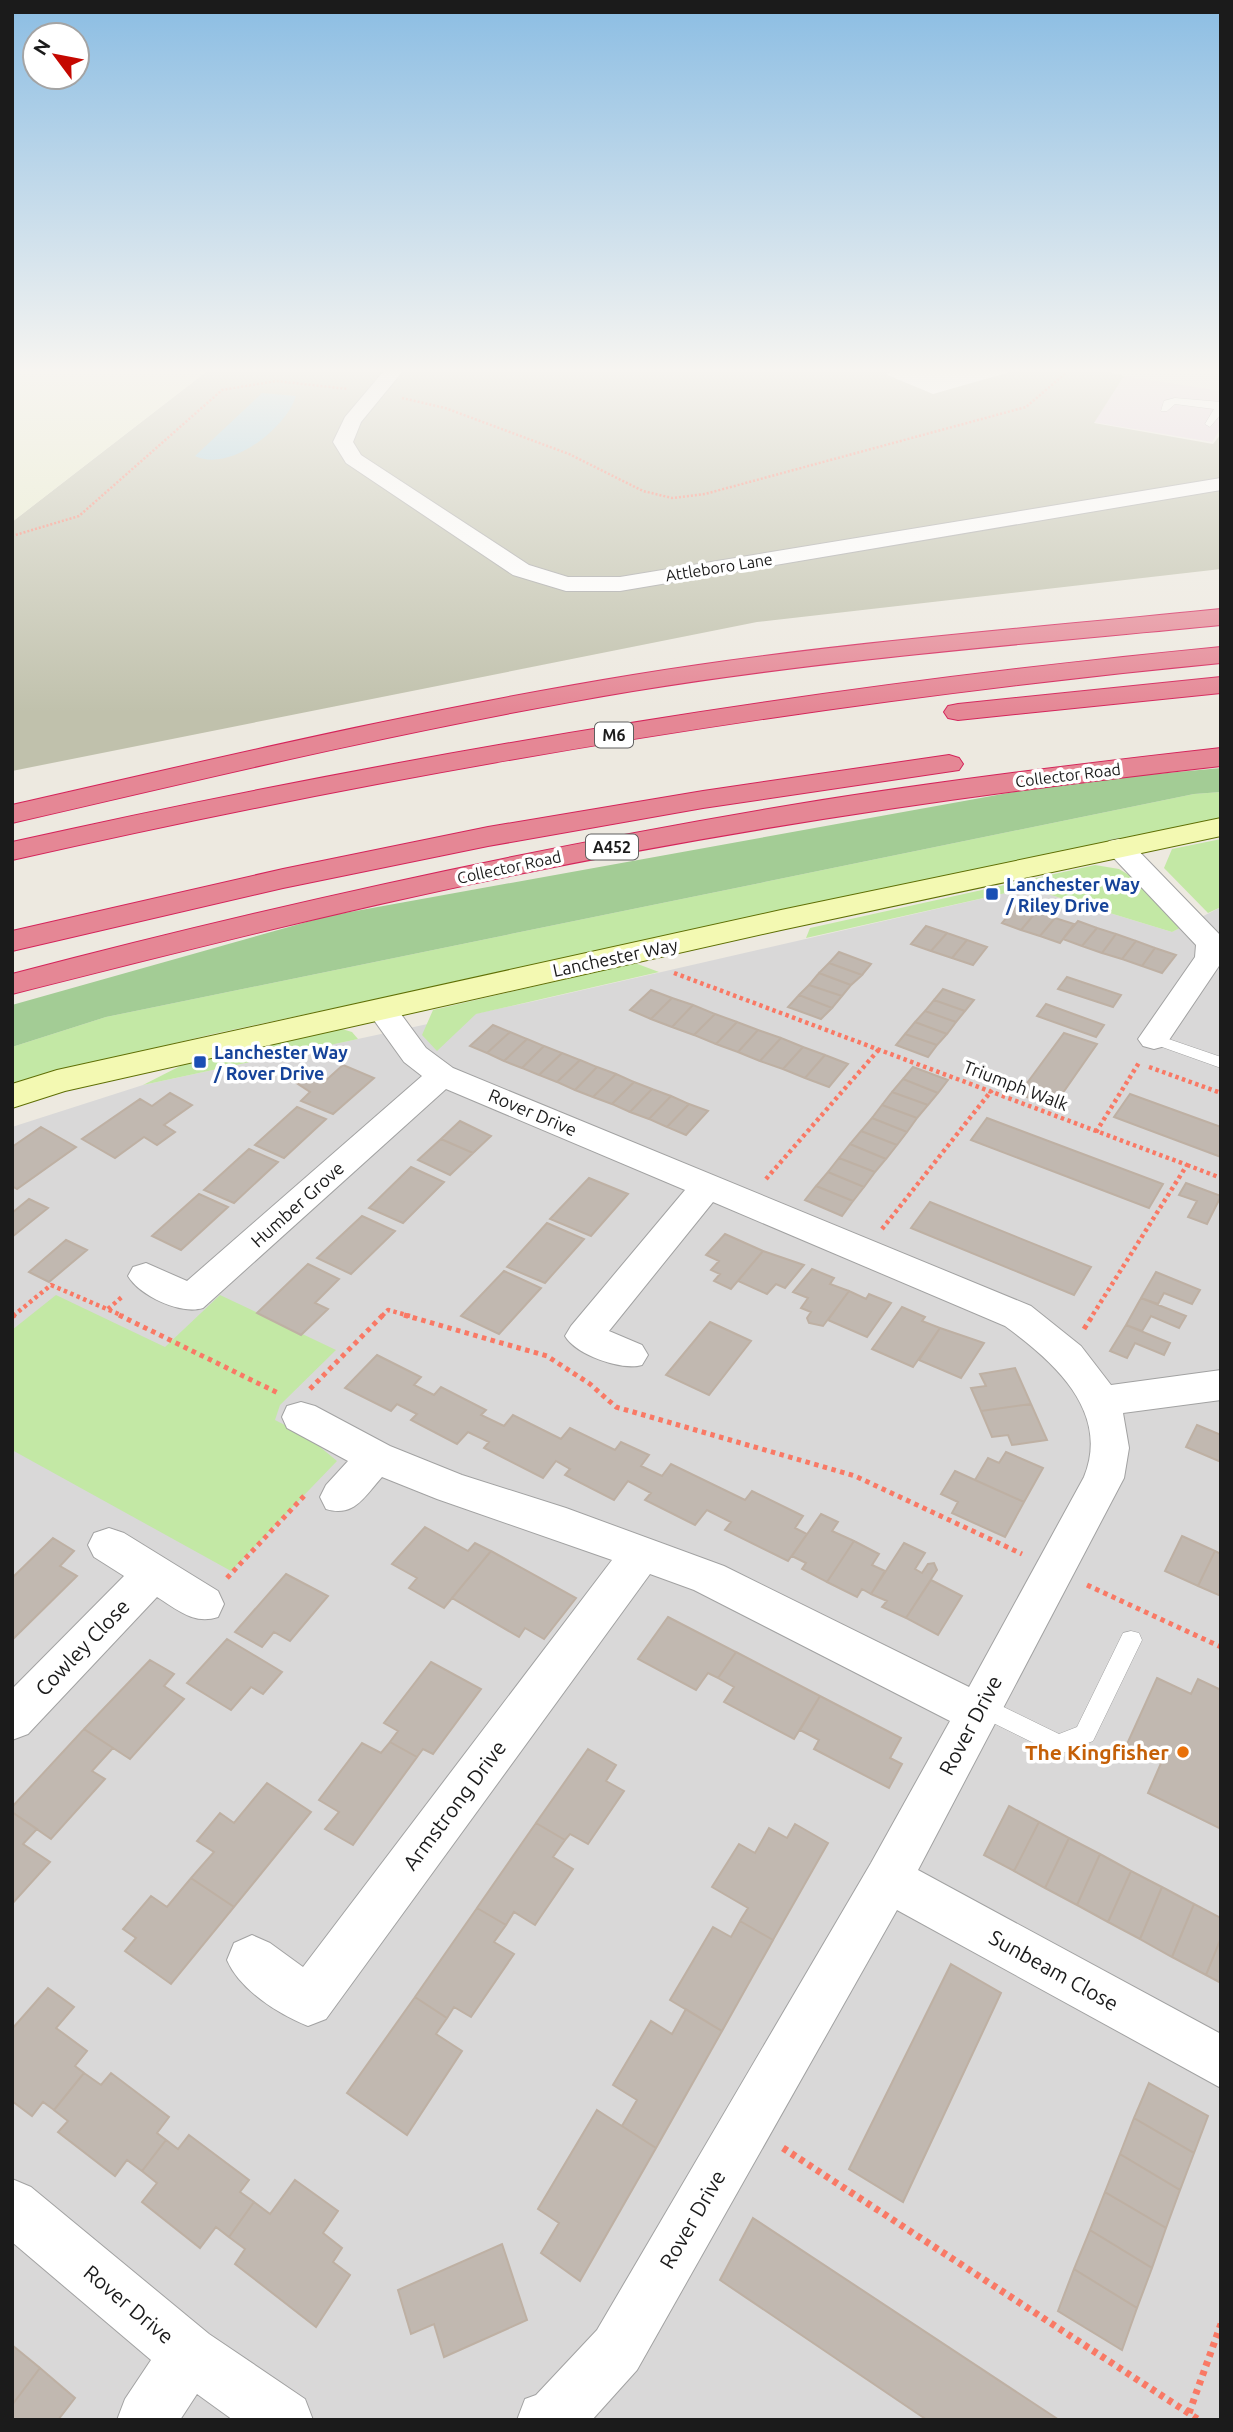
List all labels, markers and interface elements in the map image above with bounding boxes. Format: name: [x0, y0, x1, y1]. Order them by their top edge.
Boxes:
north arrow: [21, 21, 91, 91]
text: N: [28, 35, 55, 59]
street label: Attleboro Lane: [664, 550, 774, 584]
road number: M6: [595, 722, 633, 748]
street label: Collector Road: [1014, 760, 1122, 790]
road number: A452: [586, 834, 638, 860]
street label: Collector Road: [455, 847, 563, 887]
place label: Lanchester Way / Riley Drive: [1005, 874, 1140, 915]
marker: Lanchester Way / Riley Drive: [984, 886, 1000, 902]
street label: Lanchester Way: [551, 934, 680, 980]
place label: Lanchester Way / Rover Drive: [213, 1042, 348, 1083]
marker: Lanchester Way / Rover Drive: [192, 1054, 208, 1070]
street label: Triumph Walk: [961, 1056, 1071, 1114]
street label: Rover Drive: [486, 1084, 580, 1140]
street label: Humber Grove: [247, 1157, 347, 1251]
street label: Cowley Close: [30, 1594, 134, 1700]
street label: Rover Drive: [934, 1671, 1006, 1779]
street label: Armstrong Drive: [398, 1736, 510, 1874]
place label: The Kingfisher: [1025, 1740, 1169, 1764]
marker: The Kingfisher: [1175, 1744, 1191, 1760]
street label: Sunbeam Close: [985, 1925, 1123, 2015]
street label: Rover Drive: [654, 2166, 730, 2272]
street label: Rover Drive: [79, 2260, 179, 2348]

